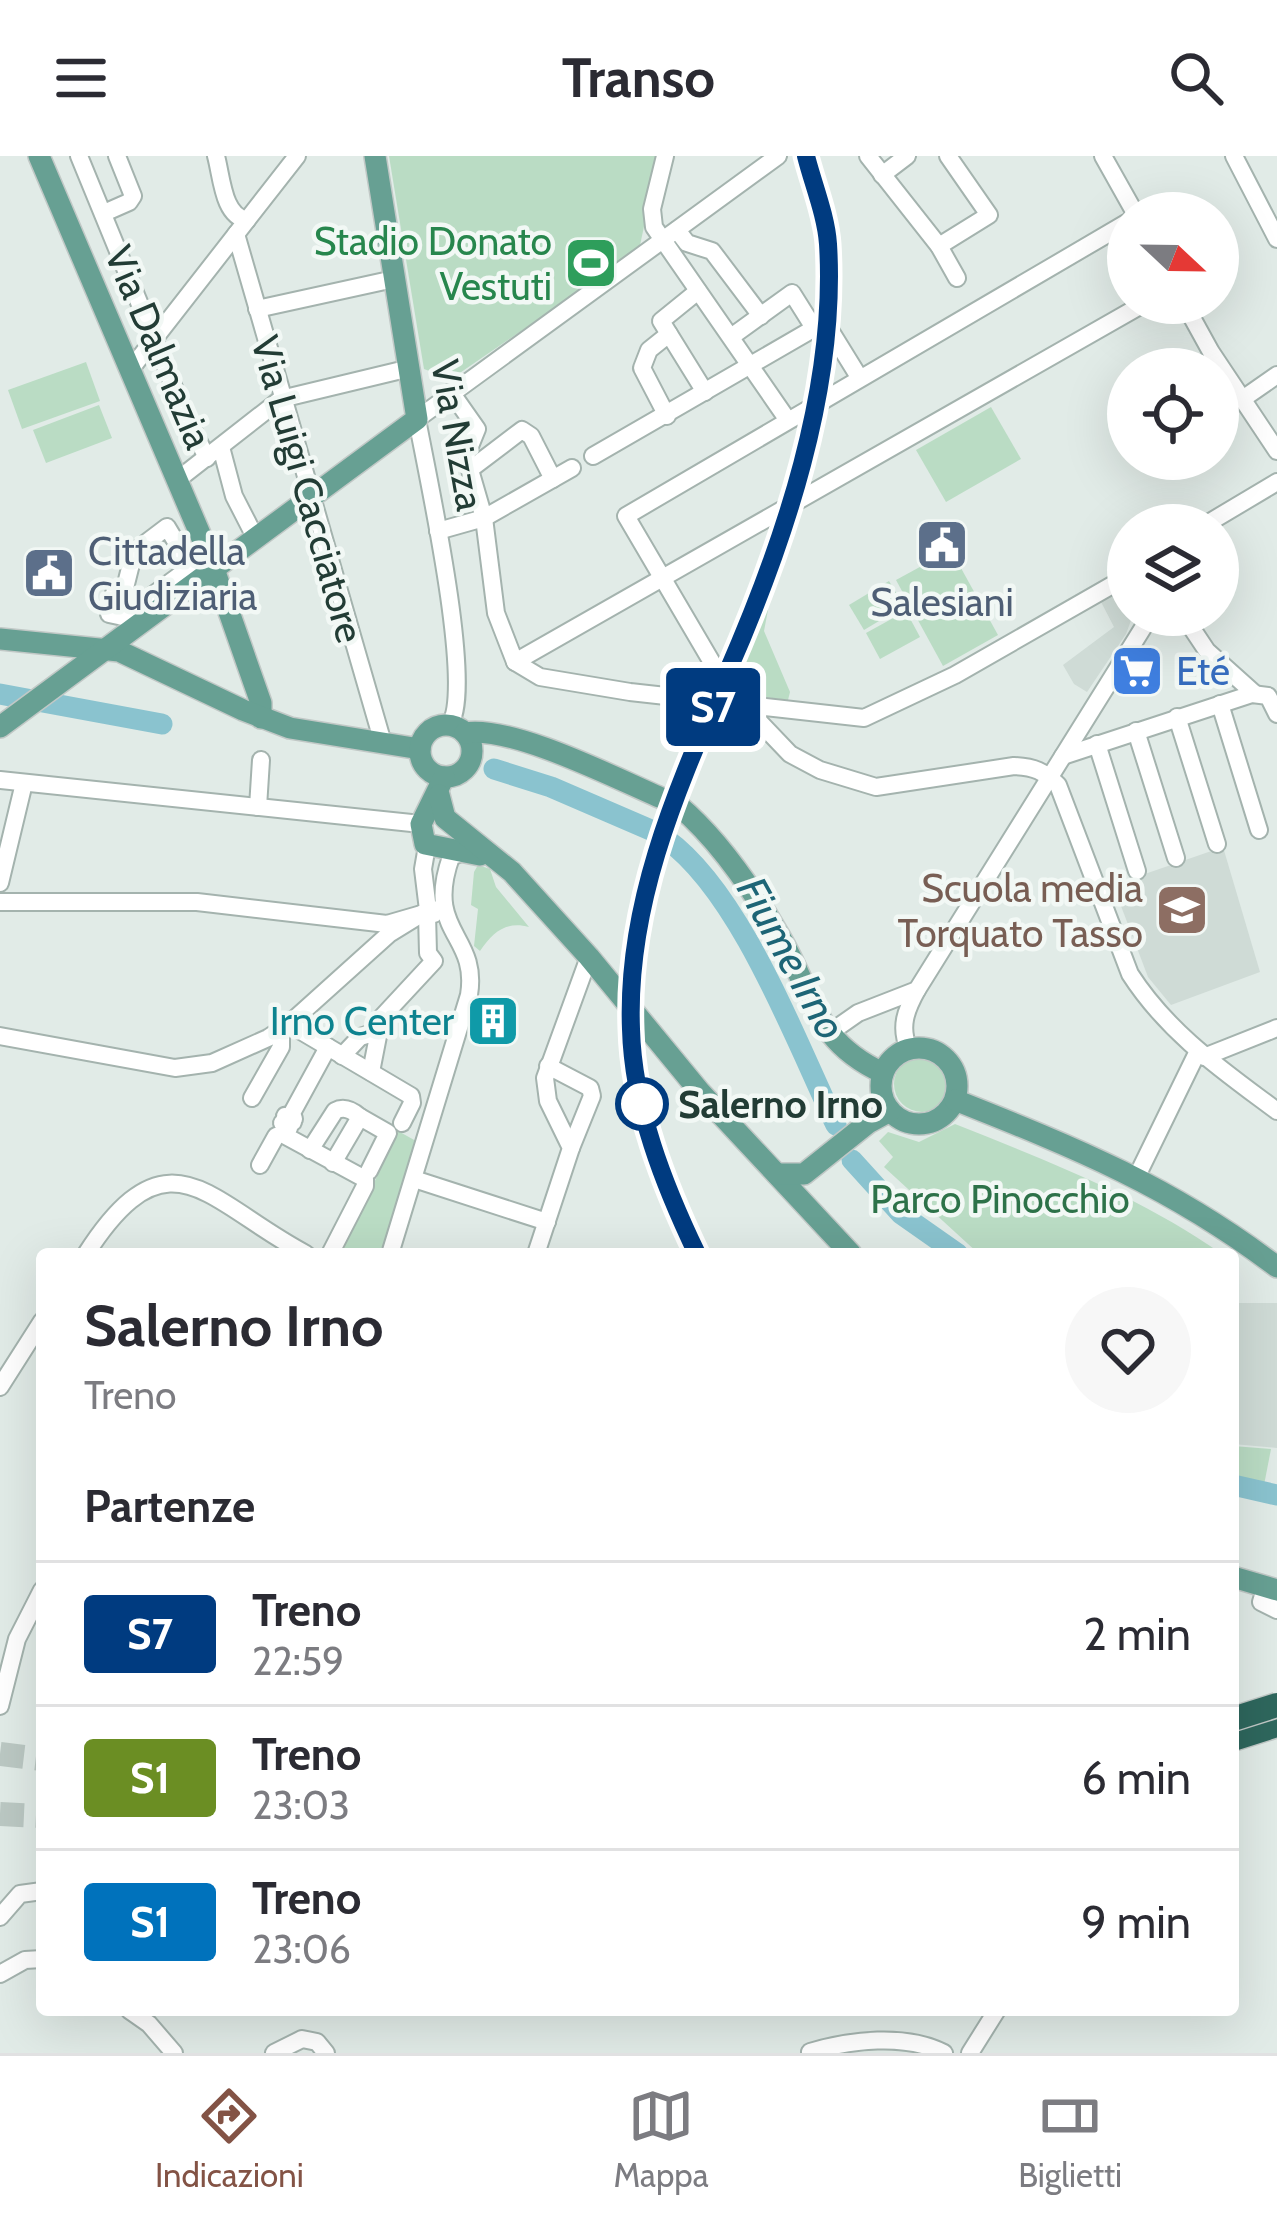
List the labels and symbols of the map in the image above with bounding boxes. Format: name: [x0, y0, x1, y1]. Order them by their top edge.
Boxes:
north arrow: [1107, 192, 1239, 324]
place label: Stadio Donato Vestuti: [314, 217, 552, 310]
sports icon: Stadio Donato Vestuti: [563, 235, 619, 291]
street label: Via Dalmazia: [95, 238, 223, 456]
street label: Via Luigi Cacciatore: [241, 330, 375, 648]
street label: Via Nizza: [421, 356, 495, 514]
public building icon: Salesiani: [914, 517, 970, 573]
place label: Cittadella Giudiziaria: [88, 527, 258, 620]
public building icon: Cittadella Giudiziaria: [21, 545, 77, 601]
place label: Salesiani: [870, 578, 1014, 626]
supermarket icon: Eté: [1109, 643, 1165, 699]
place label: Eté: [1176, 647, 1230, 695]
line badge: S7: [659, 668, 767, 746]
place label: Scuola media Torquato Tasso: [897, 864, 1143, 957]
water label: Fiume Irno: [726, 868, 858, 1048]
school or university icon: Scuola media Torquato Tasso: [1154, 882, 1210, 938]
building icon: Irno Center: [465, 993, 521, 1049]
place label: Irno Center: [270, 997, 455, 1045]
marker: Salerno Irno: [617, 1079, 667, 1129]
place label: Salerno Irno: [678, 1080, 883, 1128]
park label: Parco Pinocchio: [870, 1175, 1130, 1223]

